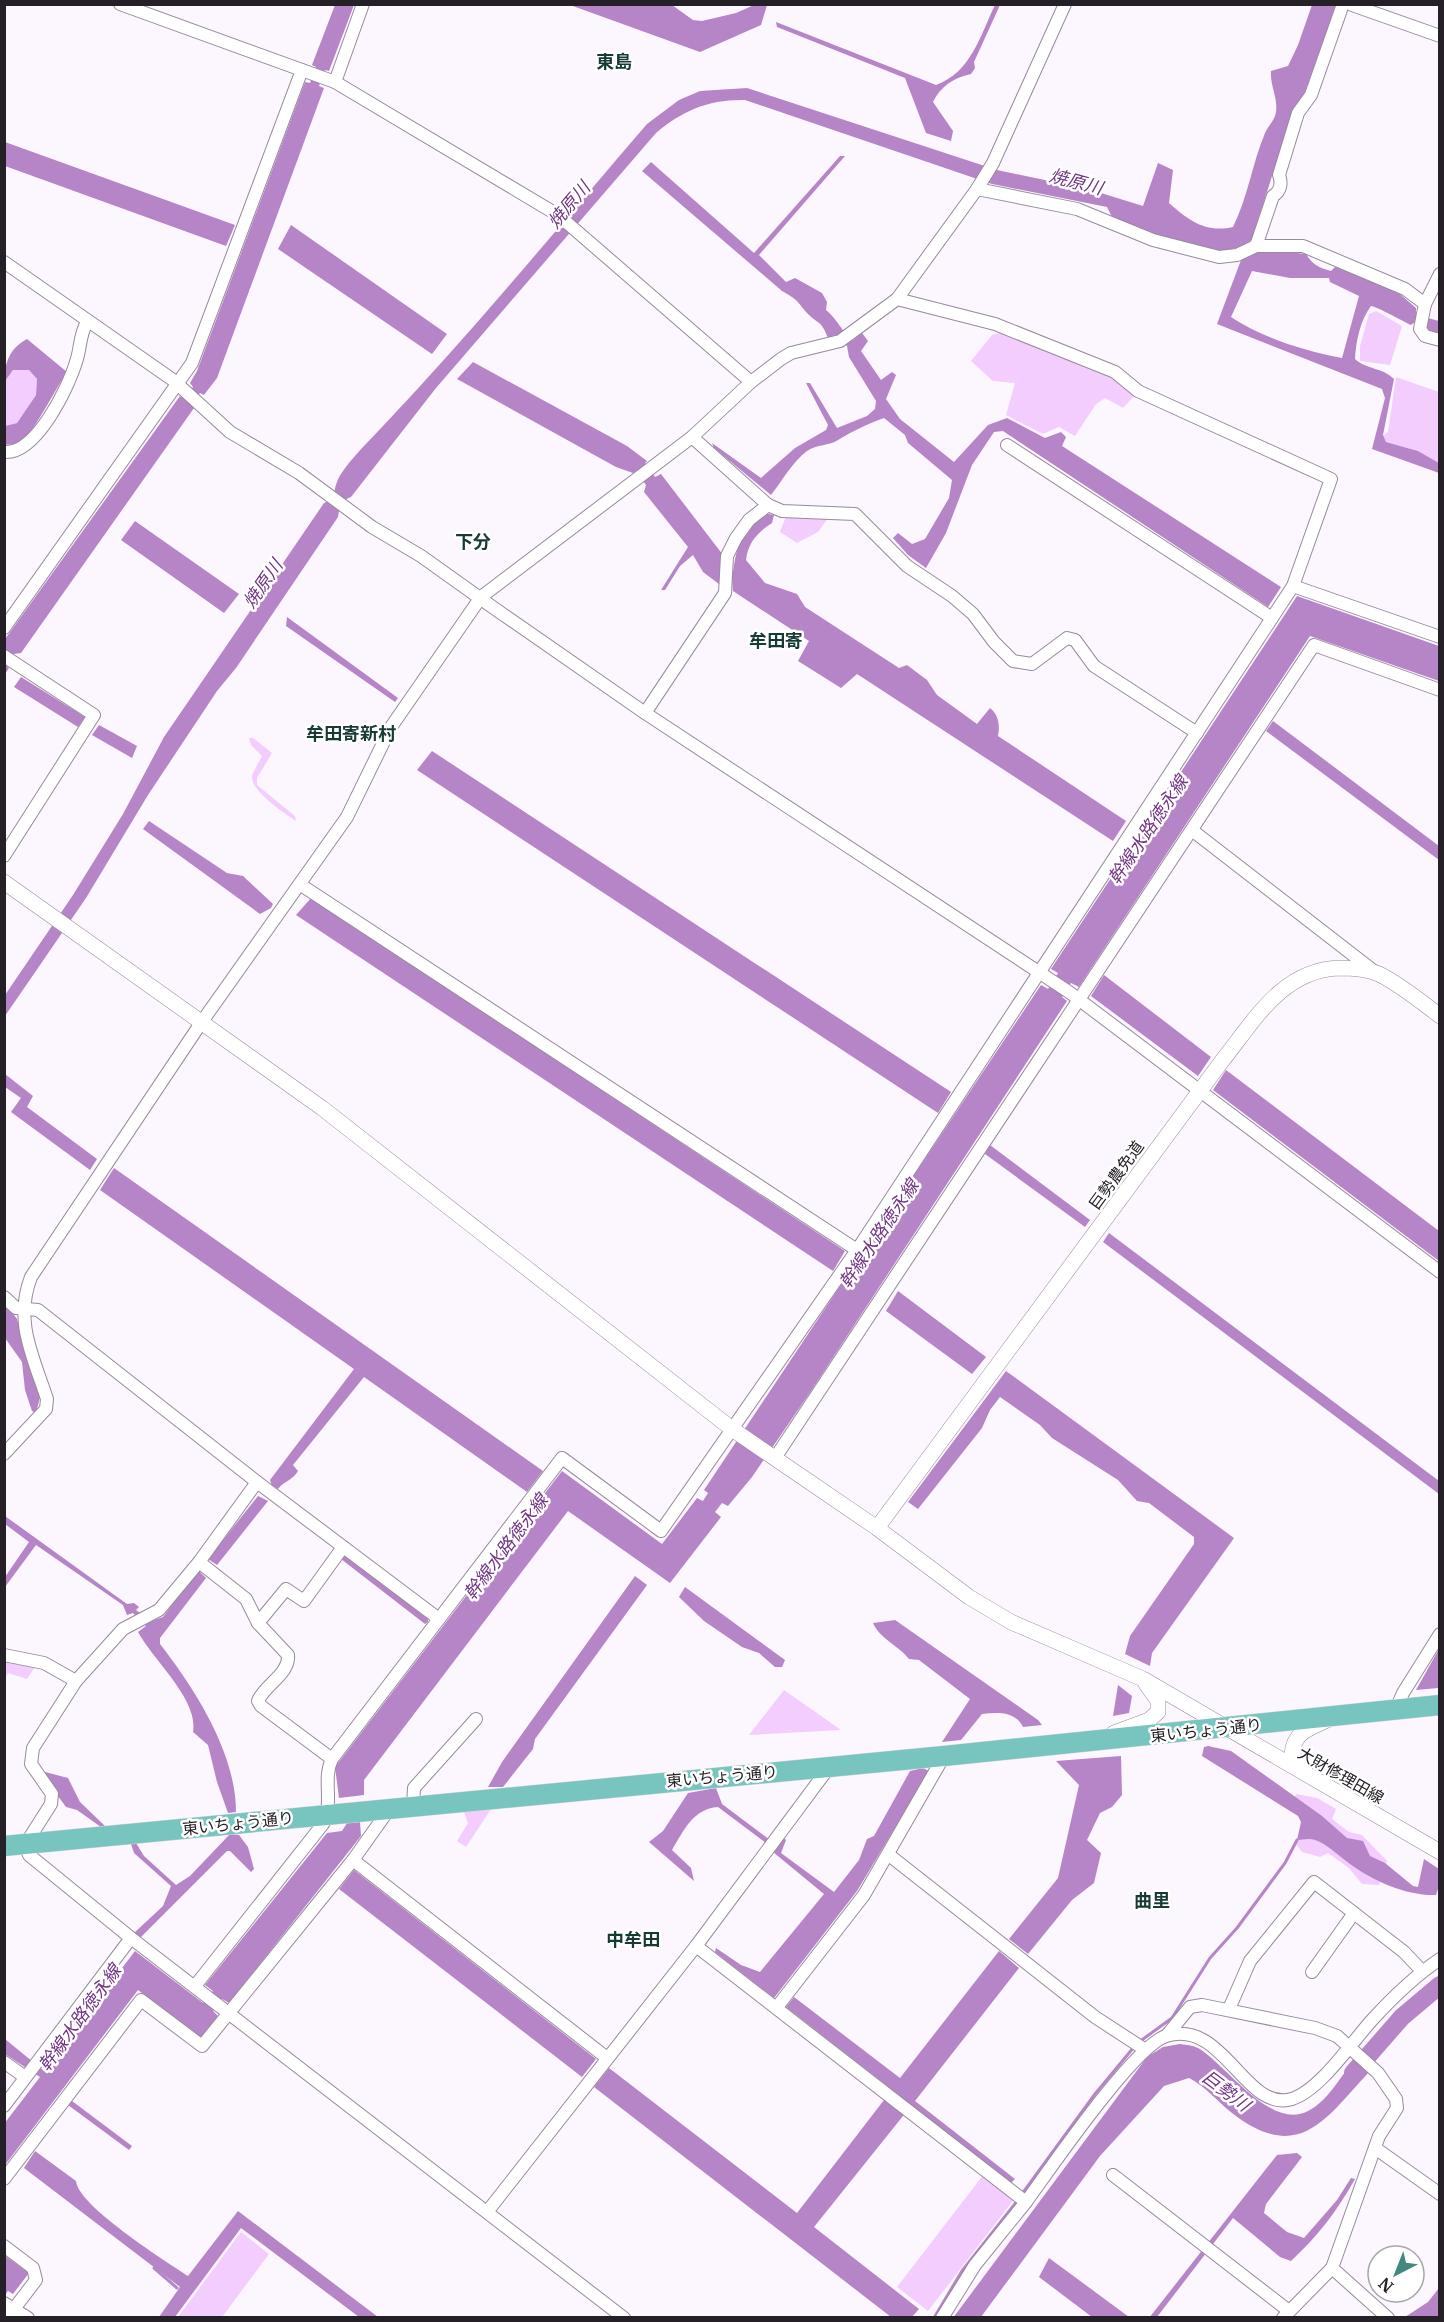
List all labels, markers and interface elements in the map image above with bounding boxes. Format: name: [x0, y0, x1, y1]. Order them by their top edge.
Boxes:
district label: 東島: [596, 50, 632, 73]
water label: 焼原川: [1047, 163, 1107, 200]
water label: 焼原川: [542, 175, 596, 233]
district label: 下分: [455, 530, 491, 553]
water label: 焼原川: [238, 553, 289, 612]
district label: 牟田寄: [749, 629, 803, 652]
district label: 牟田寄新村: [306, 722, 396, 745]
water label: 幹線水路徳永線: [1103, 769, 1193, 888]
street label: 巨勢農免道: [1084, 1137, 1148, 1213]
water label: 幹線水路徳永線: [834, 1173, 924, 1292]
water label: 幹線水路徳永線: [459, 1488, 554, 1604]
street label: 東いちょう通り: [1149, 1714, 1263, 1746]
street label: 大財修理田線: [1294, 1742, 1388, 1808]
street label: 東いちょう通り: [665, 1761, 779, 1791]
street label: 東いちょう通り: [181, 1807, 295, 1839]
district label: 曲里: [1134, 1889, 1170, 1912]
district label: 中牟田: [606, 1928, 660, 1951]
water label: 幹線水路徳永線: [33, 1958, 127, 2075]
water label: 巨勢川: [1198, 2065, 1256, 2117]
north arrow: [1366, 2244, 1426, 2304]
text: N: [1374, 2273, 1397, 2297]

